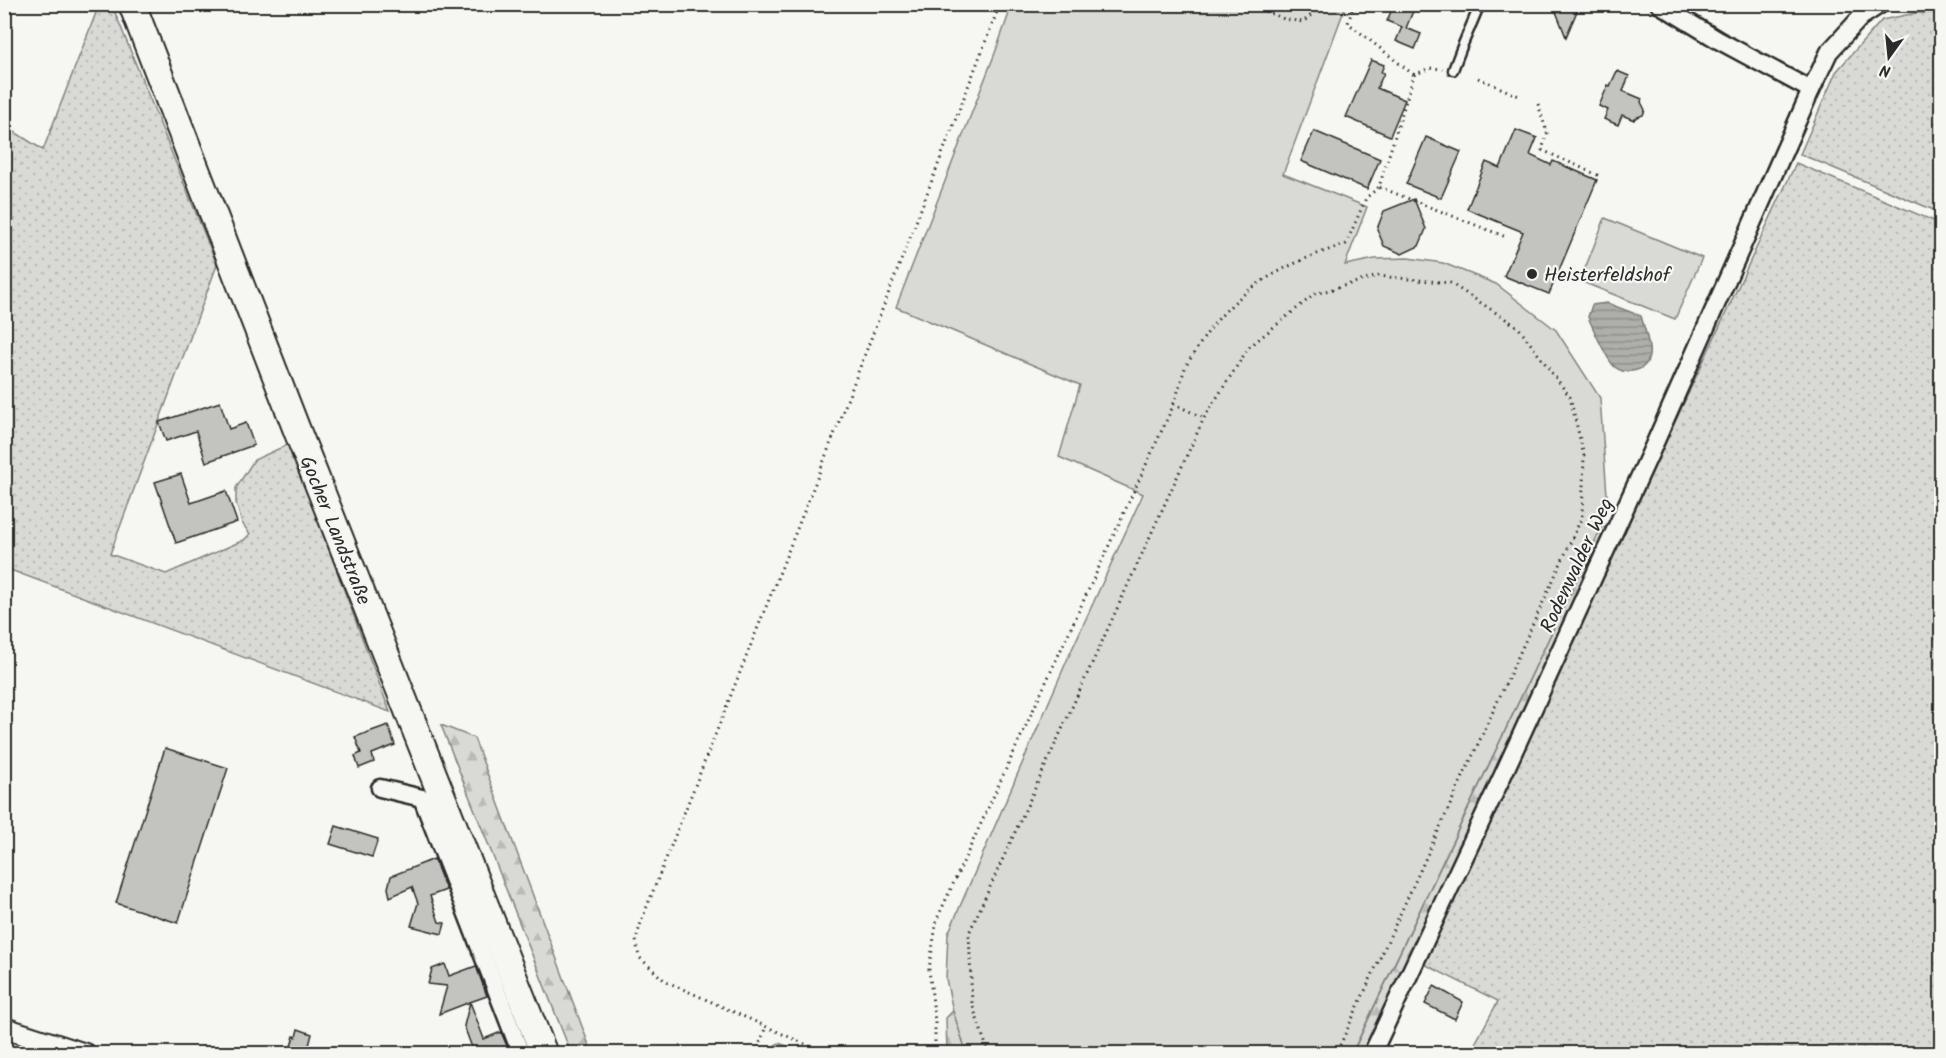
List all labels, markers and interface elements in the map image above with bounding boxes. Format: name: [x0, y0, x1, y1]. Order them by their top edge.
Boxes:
north arrow: [1859, 27, 1919, 87]
text: N: [1877, 57, 1894, 83]
place label: Heisterfeldshof: [1544, 260, 1673, 292]
marker: Heisterfeldshof: [1525, 267, 1539, 281]
street label: Gocher Landstraße: [290, 451, 379, 610]
street label: Rodenwalder Weg: [1532, 493, 1623, 639]

